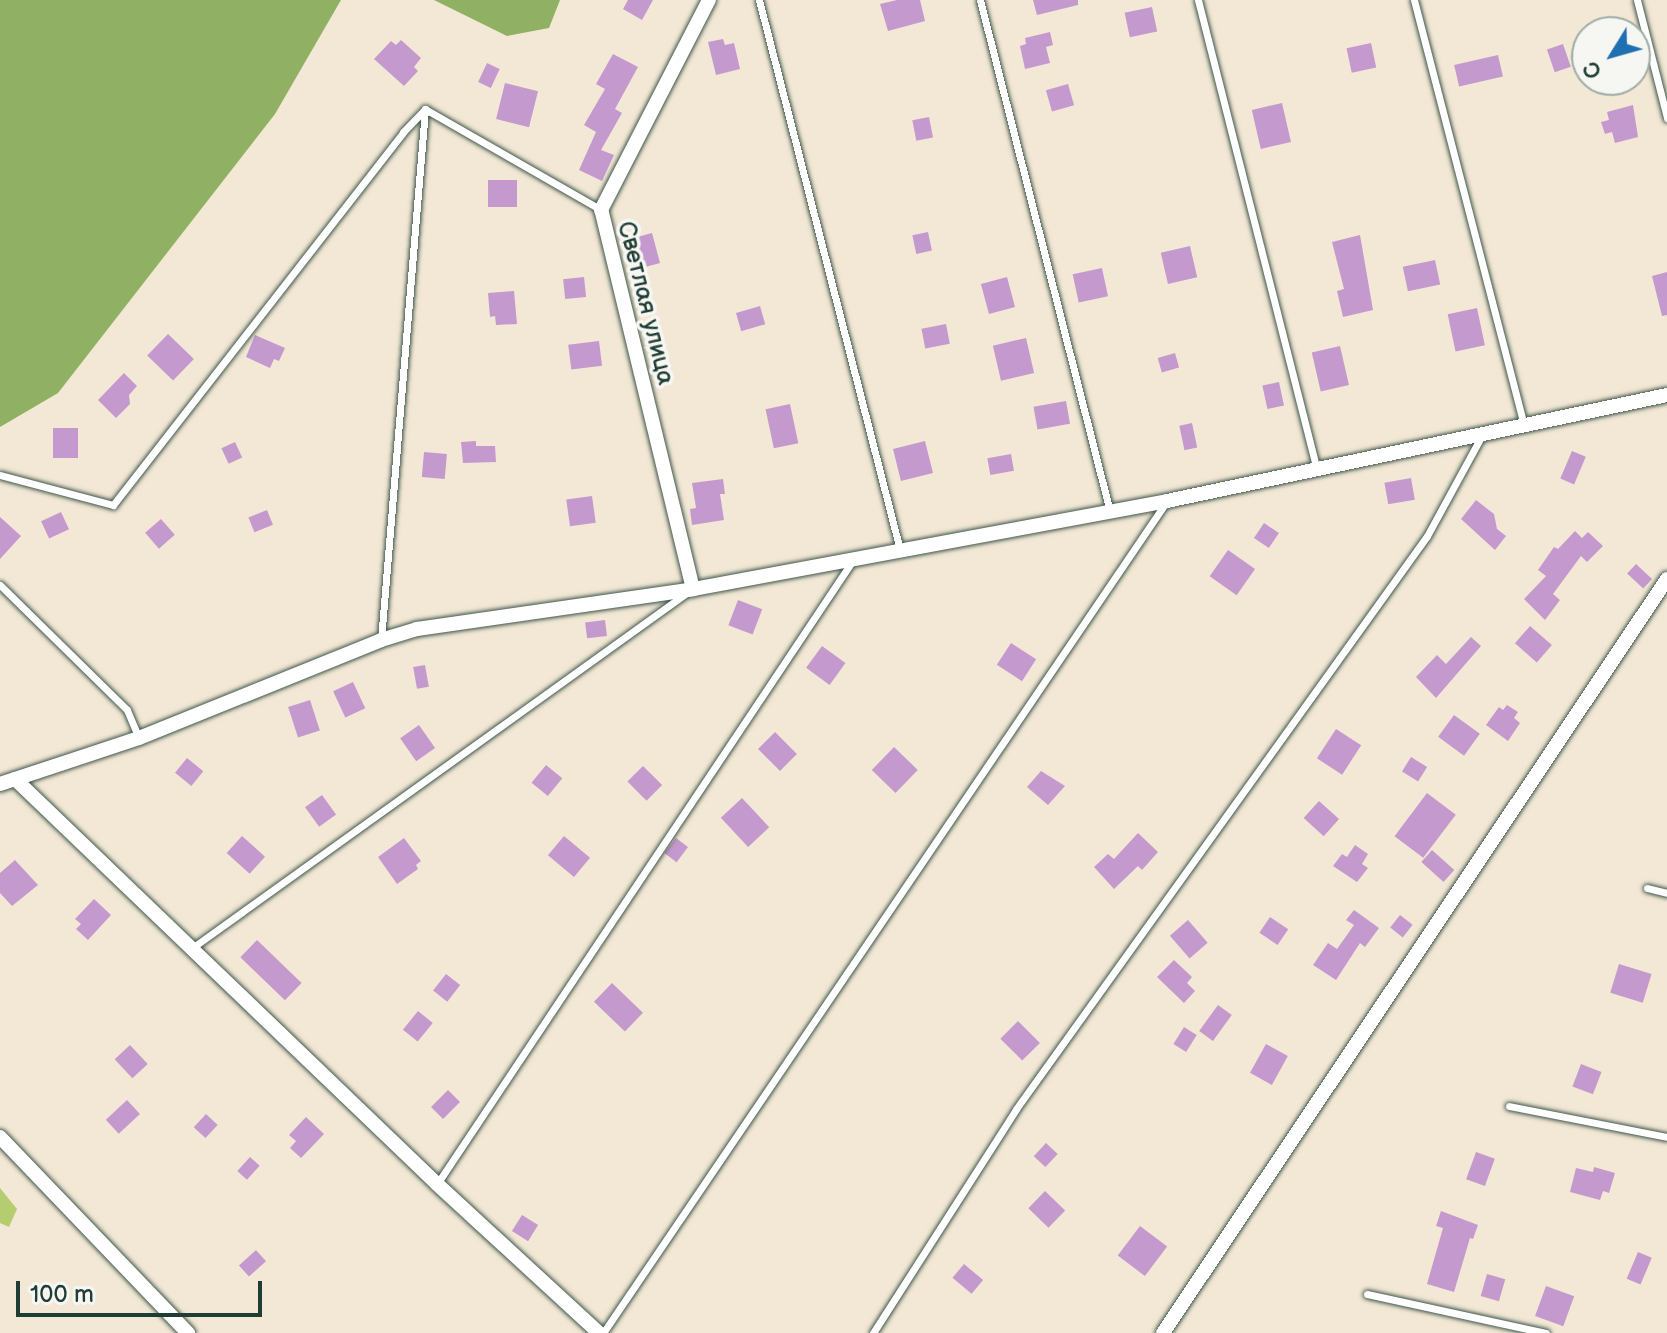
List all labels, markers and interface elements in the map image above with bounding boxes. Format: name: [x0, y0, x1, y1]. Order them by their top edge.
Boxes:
north arrow: [1571, 16, 1651, 96]
text: С: [1578, 55, 1608, 84]
street label: Светлая улица: [612, 218, 680, 388]
scale bar: [20, 1265, 266, 1315]
text: 100 m: [30, 1280, 94, 1309]

